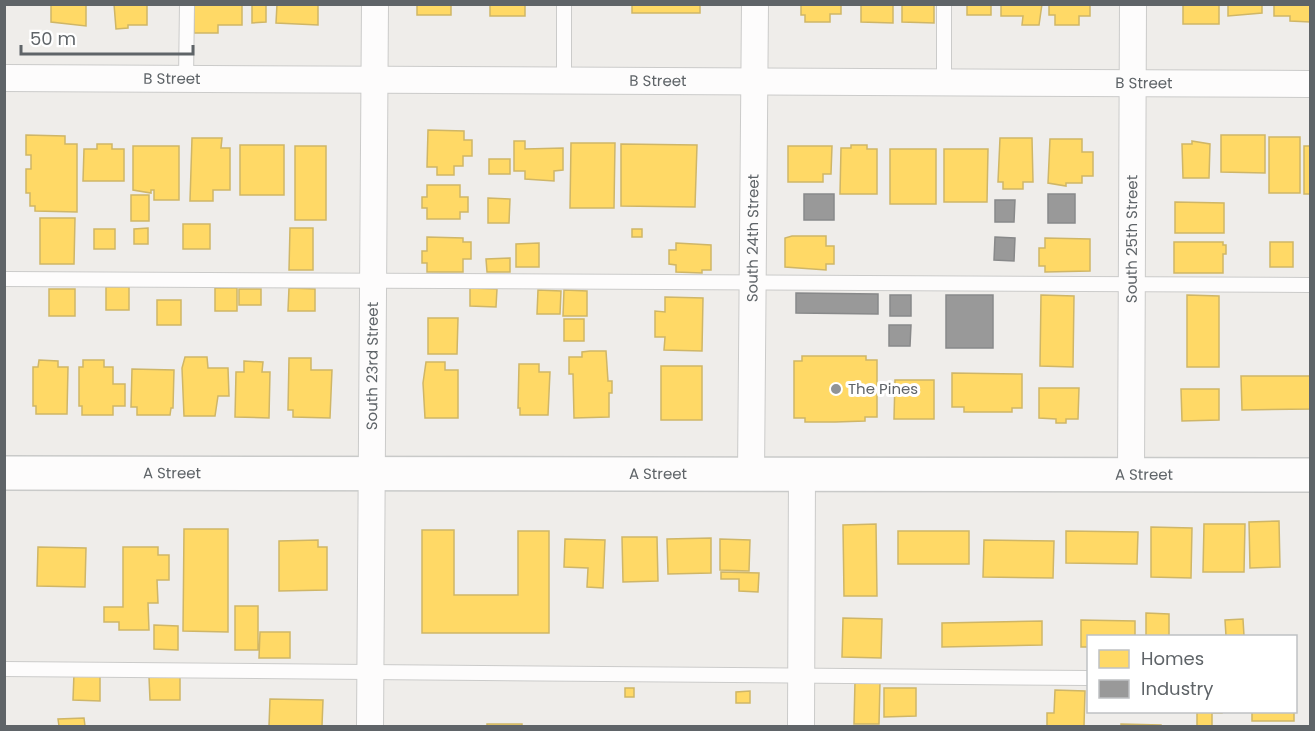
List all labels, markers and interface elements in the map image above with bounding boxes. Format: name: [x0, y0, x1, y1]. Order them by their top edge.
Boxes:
scale bar: [21, 18, 194, 56]
text: 50 m: [30, 26, 76, 51]
street label: B Street: [143, 68, 201, 89]
street label: B Street: [629, 70, 687, 91]
street label: B Street: [1115, 72, 1173, 93]
street label: South 24th Street: [741, 174, 764, 302]
street label: South 25th Street: [1121, 175, 1142, 303]
street label: South 23rd Street: [361, 302, 383, 430]
place label: The Pines: [848, 378, 918, 399]
marker: The Pines: [829, 382, 843, 396]
street label: A Street: [143, 462, 201, 483]
street label: A Street: [629, 463, 687, 484]
street label: A Street: [1115, 464, 1173, 485]
legend: [1087, 635, 1297, 713]
text: Homes: [1141, 646, 1204, 671]
text: Industry: [1141, 676, 1213, 701]

